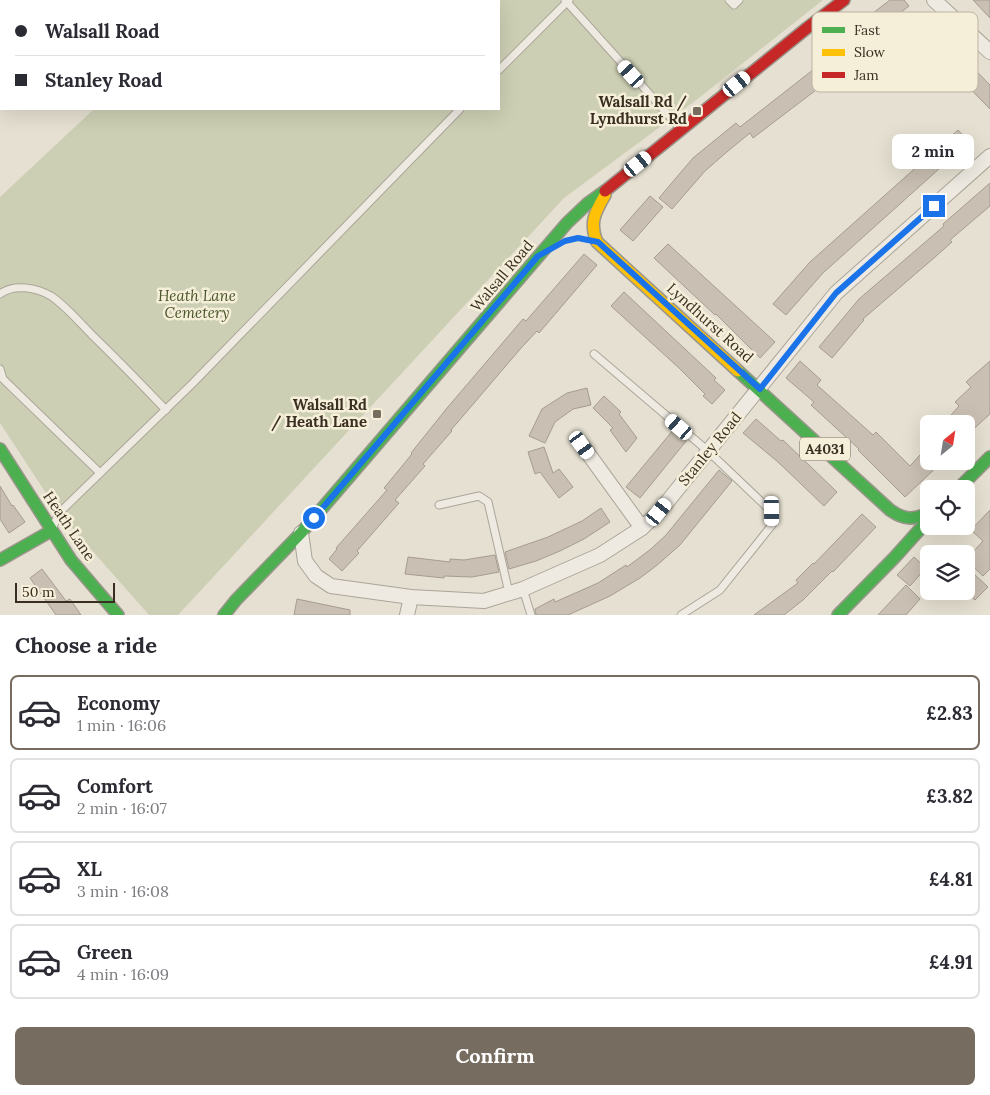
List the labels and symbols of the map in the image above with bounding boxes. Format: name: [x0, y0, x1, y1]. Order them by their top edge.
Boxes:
legend: [812, 12, 978, 92]
text: Fast: [854, 21, 881, 39]
text: Slow: [854, 43, 886, 61]
car: [615, 58, 646, 90]
text: Jam: [853, 66, 879, 84]
car: [720, 69, 753, 99]
place label: Walsall Rd / Lyndhurst Rd: [590, 92, 688, 128]
marker: Walsall Rd / Lyndhurst Rd: [691, 105, 703, 117]
callout: 2 min: [893, 134, 975, 168]
car: [621, 149, 654, 179]
route end: [923, 195, 945, 217]
street label: Walsall Road: [466, 236, 537, 315]
street label: Lyndhurst Road: [663, 279, 758, 367]
park label: Heath Lane Cemetery: [158, 286, 236, 322]
place label: Walsall Rd / Heath Lane: [271, 395, 367, 432]
marker: Walsall Rd / Heath Lane: [371, 408, 383, 420]
street label: Stanley Road: [674, 408, 745, 490]
car: [662, 411, 695, 443]
north arrow: [920, 415, 975, 470]
car: [567, 428, 596, 462]
road number: A4031: [800, 438, 850, 460]
street label: Heath Lane: [39, 487, 100, 564]
car: [643, 496, 674, 528]
car: [764, 496, 779, 526]
route start: [303, 507, 325, 529]
scale bar: [15, 580, 115, 603]

